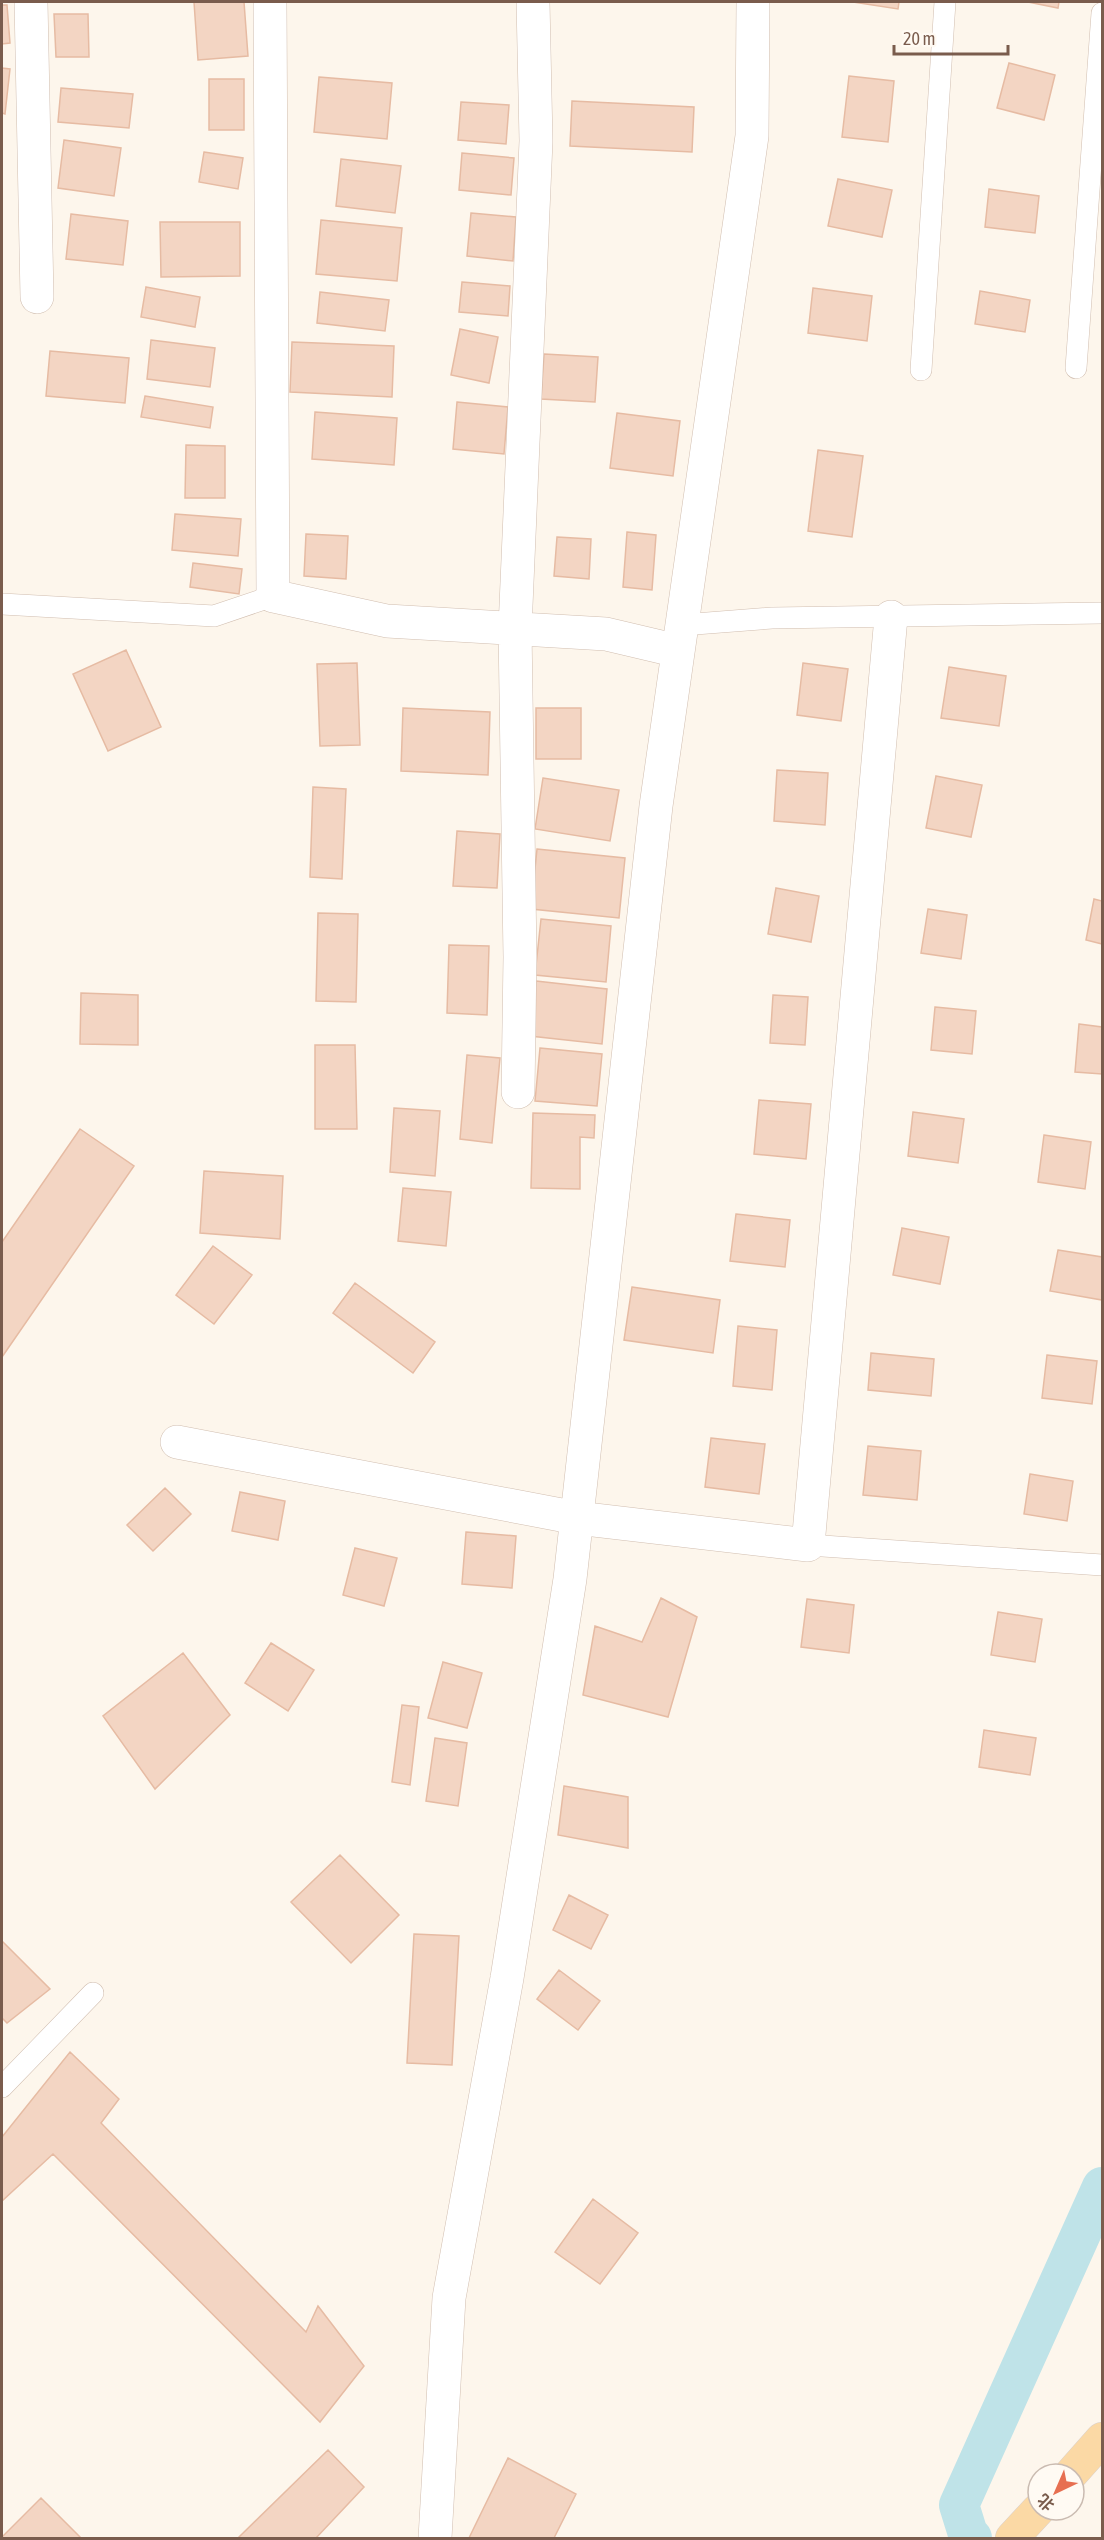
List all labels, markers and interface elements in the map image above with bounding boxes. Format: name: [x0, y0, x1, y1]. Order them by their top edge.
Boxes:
scale bar: [894, 18, 1008, 56]
text: 20 m: [903, 28, 935, 49]
north arrow: [1026, 2462, 1086, 2522]
text: 北: [1034, 2491, 1058, 2515]

